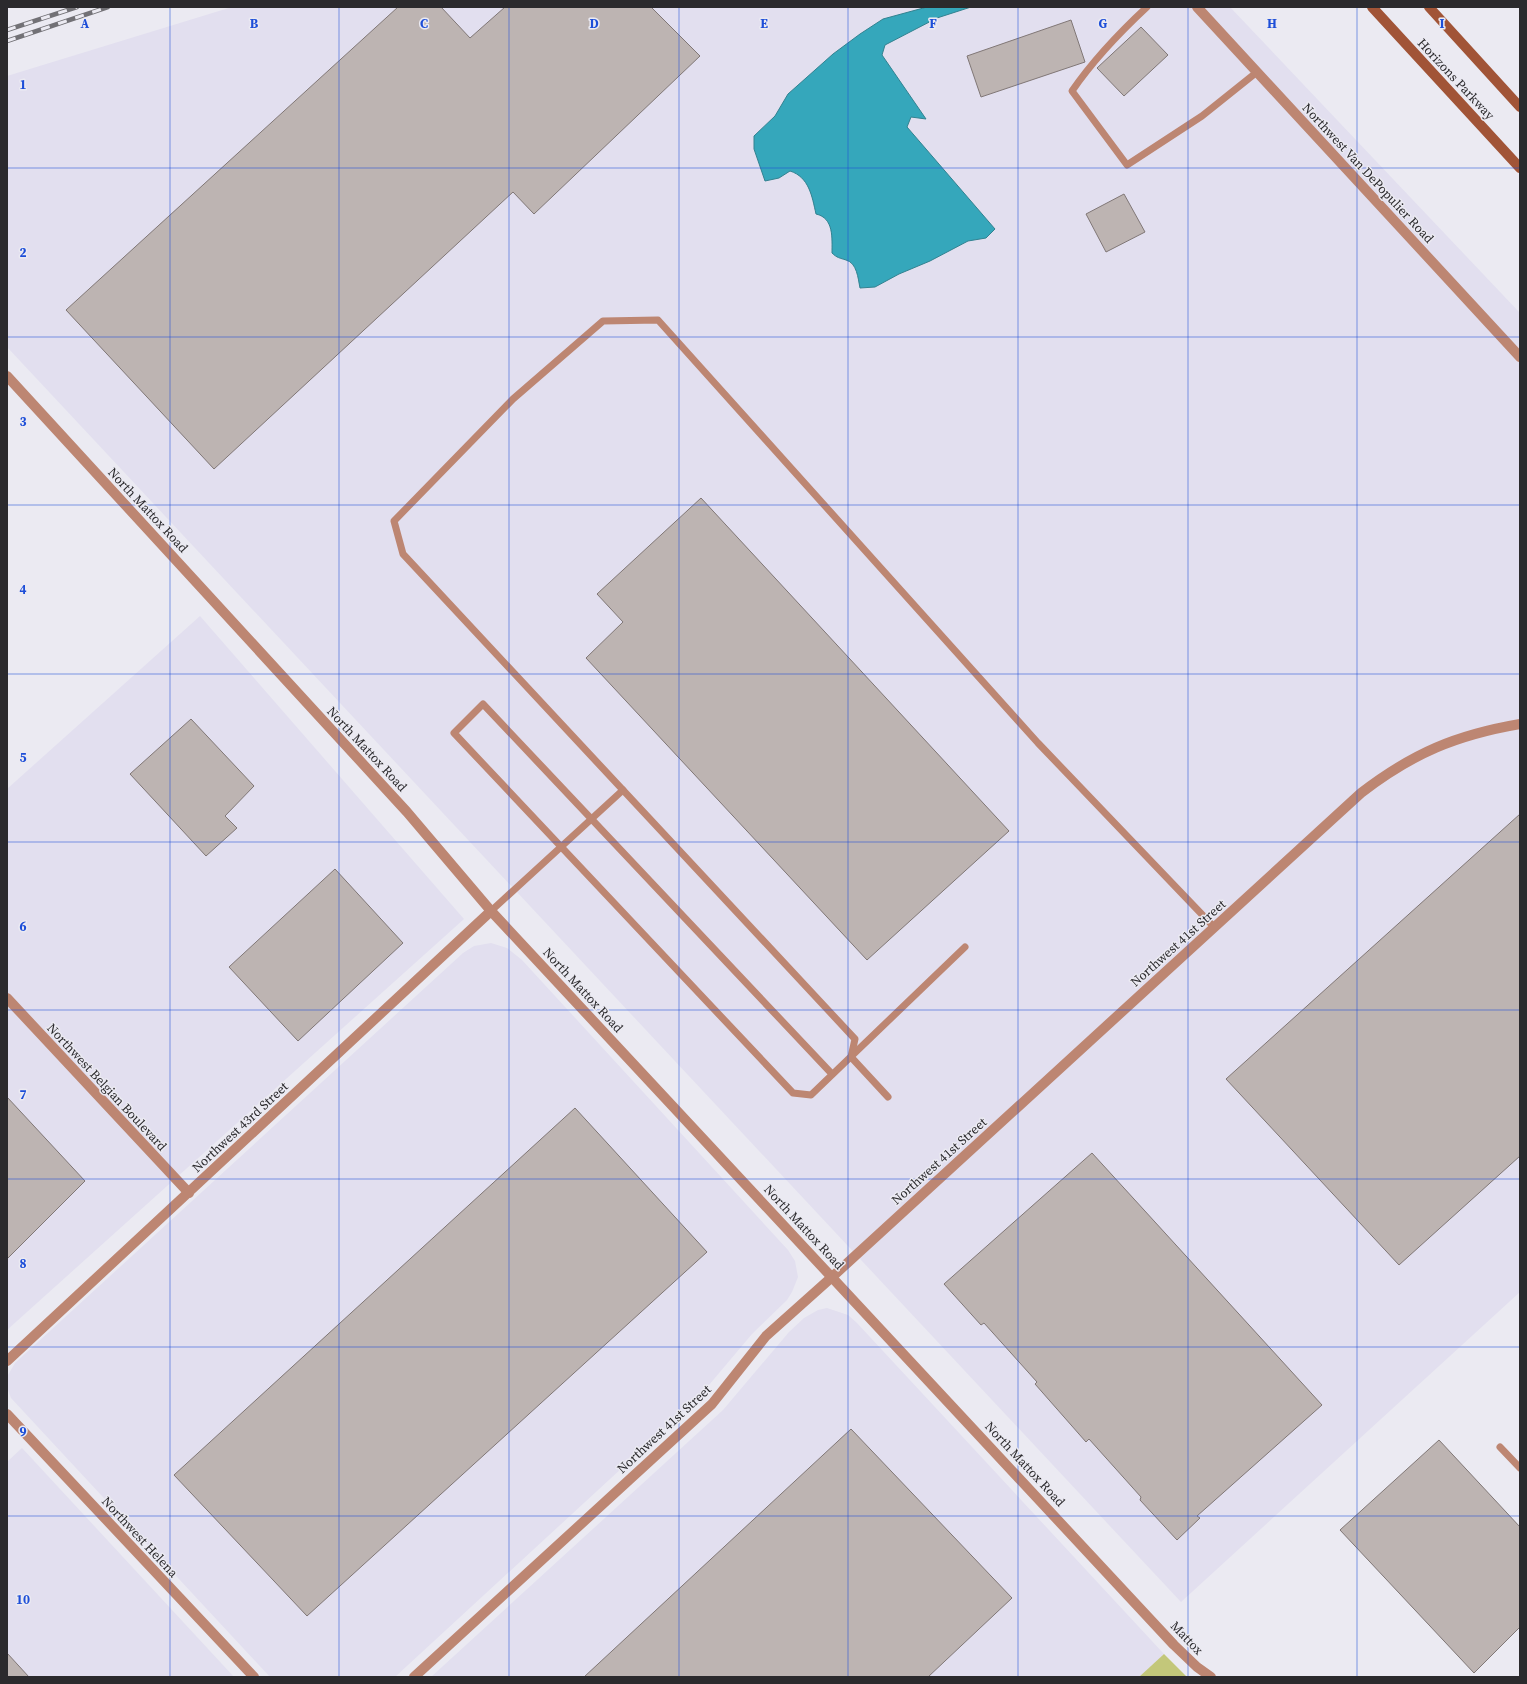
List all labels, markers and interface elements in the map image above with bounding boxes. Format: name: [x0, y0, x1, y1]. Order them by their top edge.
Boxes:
text: A: [81, 15, 90, 32]
text: B: [250, 15, 259, 32]
text: C: [420, 15, 428, 32]
text: D: [589, 15, 599, 32]
text: E: [760, 15, 768, 32]
text: F: [929, 15, 937, 32]
text: G: [1099, 15, 1108, 32]
text: H: [1267, 15, 1277, 32]
text: I: [1439, 15, 1445, 32]
street label: Horizons Parkway: [1414, 35, 1498, 124]
text: 1: [19, 76, 27, 93]
street label: Northwest Van DePopulier Road: [1299, 99, 1438, 247]
text: 2: [19, 244, 27, 261]
text: 3: [19, 413, 27, 430]
street label: North Mattox Road: [104, 464, 192, 557]
text: 4: [19, 581, 27, 598]
street label: North Mattox Road: [323, 703, 411, 796]
text: 5: [19, 749, 27, 766]
street label: Northwest 41st Street: [1127, 895, 1230, 990]
text: 6: [19, 918, 27, 935]
street label: North Mattox Road: [539, 944, 627, 1037]
street label: Northwest Belgian Boulevard: [43, 1020, 171, 1155]
street label: Northwest 43rd Street: [188, 1077, 292, 1176]
text: 7: [19, 1086, 27, 1103]
street label: Northwest 41st Street: [888, 1113, 991, 1208]
street label: North Mattox Road: [760, 1181, 848, 1274]
text: 8: [19, 1255, 27, 1272]
street label: Northwest 41st Street: [613, 1380, 715, 1477]
street label: North Mattox Road: [981, 1418, 1069, 1511]
text: 9: [19, 1423, 27, 1440]
street label: Northwest Helena: [98, 1493, 182, 1581]
text: 10: [16, 1591, 30, 1608]
street label: Mattox: [1167, 1618, 1207, 1659]

